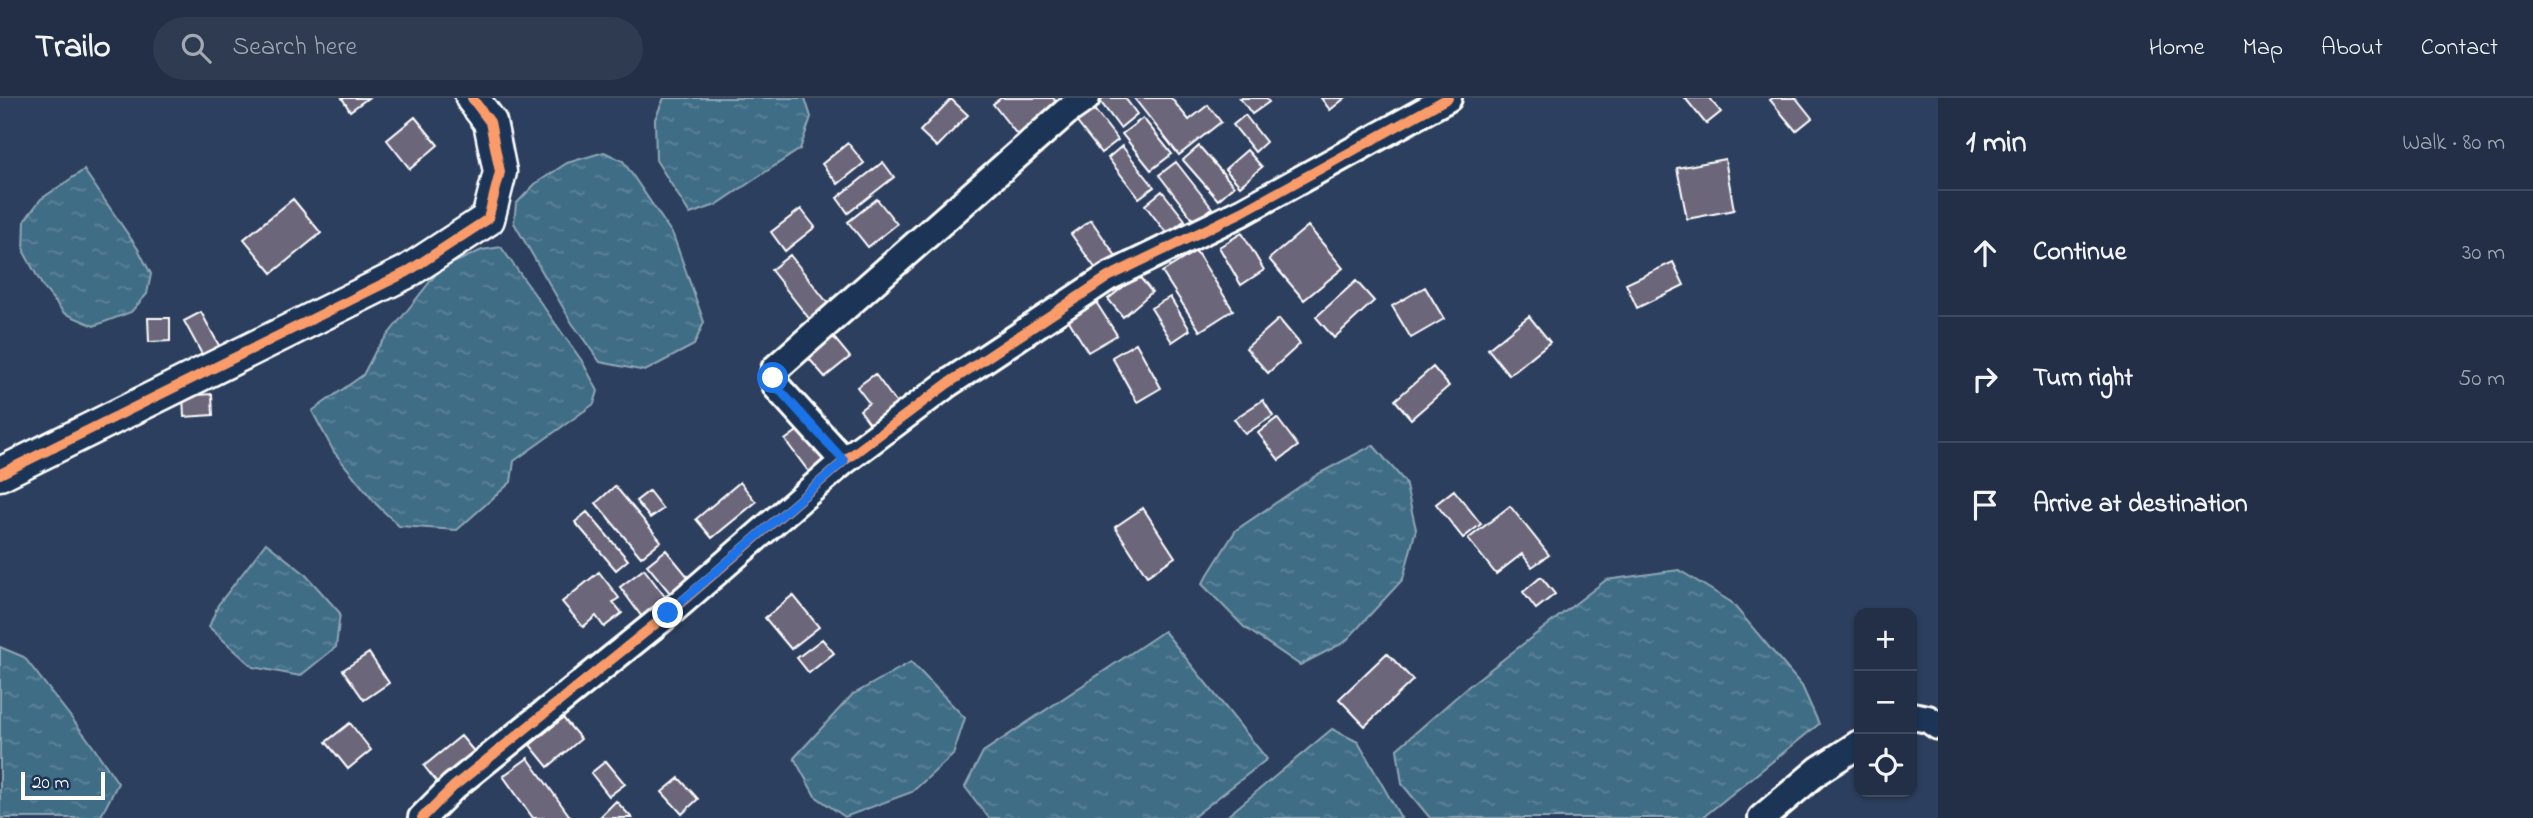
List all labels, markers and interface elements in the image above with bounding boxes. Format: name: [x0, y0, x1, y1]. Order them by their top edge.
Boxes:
search box: [153, 17, 643, 80]
text: Trailo: [35, 24, 111, 72]
icon: search: [177, 29, 215, 67]
text: Search here: [233, 29, 357, 67]
text: Home: [2149, 31, 2205, 66]
text: Map: [2243, 31, 2283, 66]
text: About: [2321, 31, 2383, 66]
text: Contact: [2421, 31, 2498, 66]
text: 1 min: [1966, 122, 2027, 166]
text: Walk · 80 m: [2402, 127, 2505, 160]
icon: ahead: [1966, 234, 2004, 272]
text: Continue: [2033, 234, 2126, 272]
text: 30 m: [2462, 237, 2505, 270]
icon: right: [1966, 360, 2004, 398]
text: Turn right: [2033, 360, 2133, 398]
route start: [757, 362, 788, 393]
text: 50 m: [2458, 363, 2505, 396]
icon: arrive: [1966, 486, 2004, 524]
text: Arrive at destination: [2033, 486, 2248, 524]
route end: [652, 597, 683, 628]
map controls: [1854, 608, 1917, 797]
button: +: [1854, 608, 1917, 671]
button: −: [1854, 671, 1917, 734]
button: locate: [1854, 734, 1917, 797]
scale bar: [21, 769, 105, 801]
text: 20 m: [32, 770, 69, 797]

